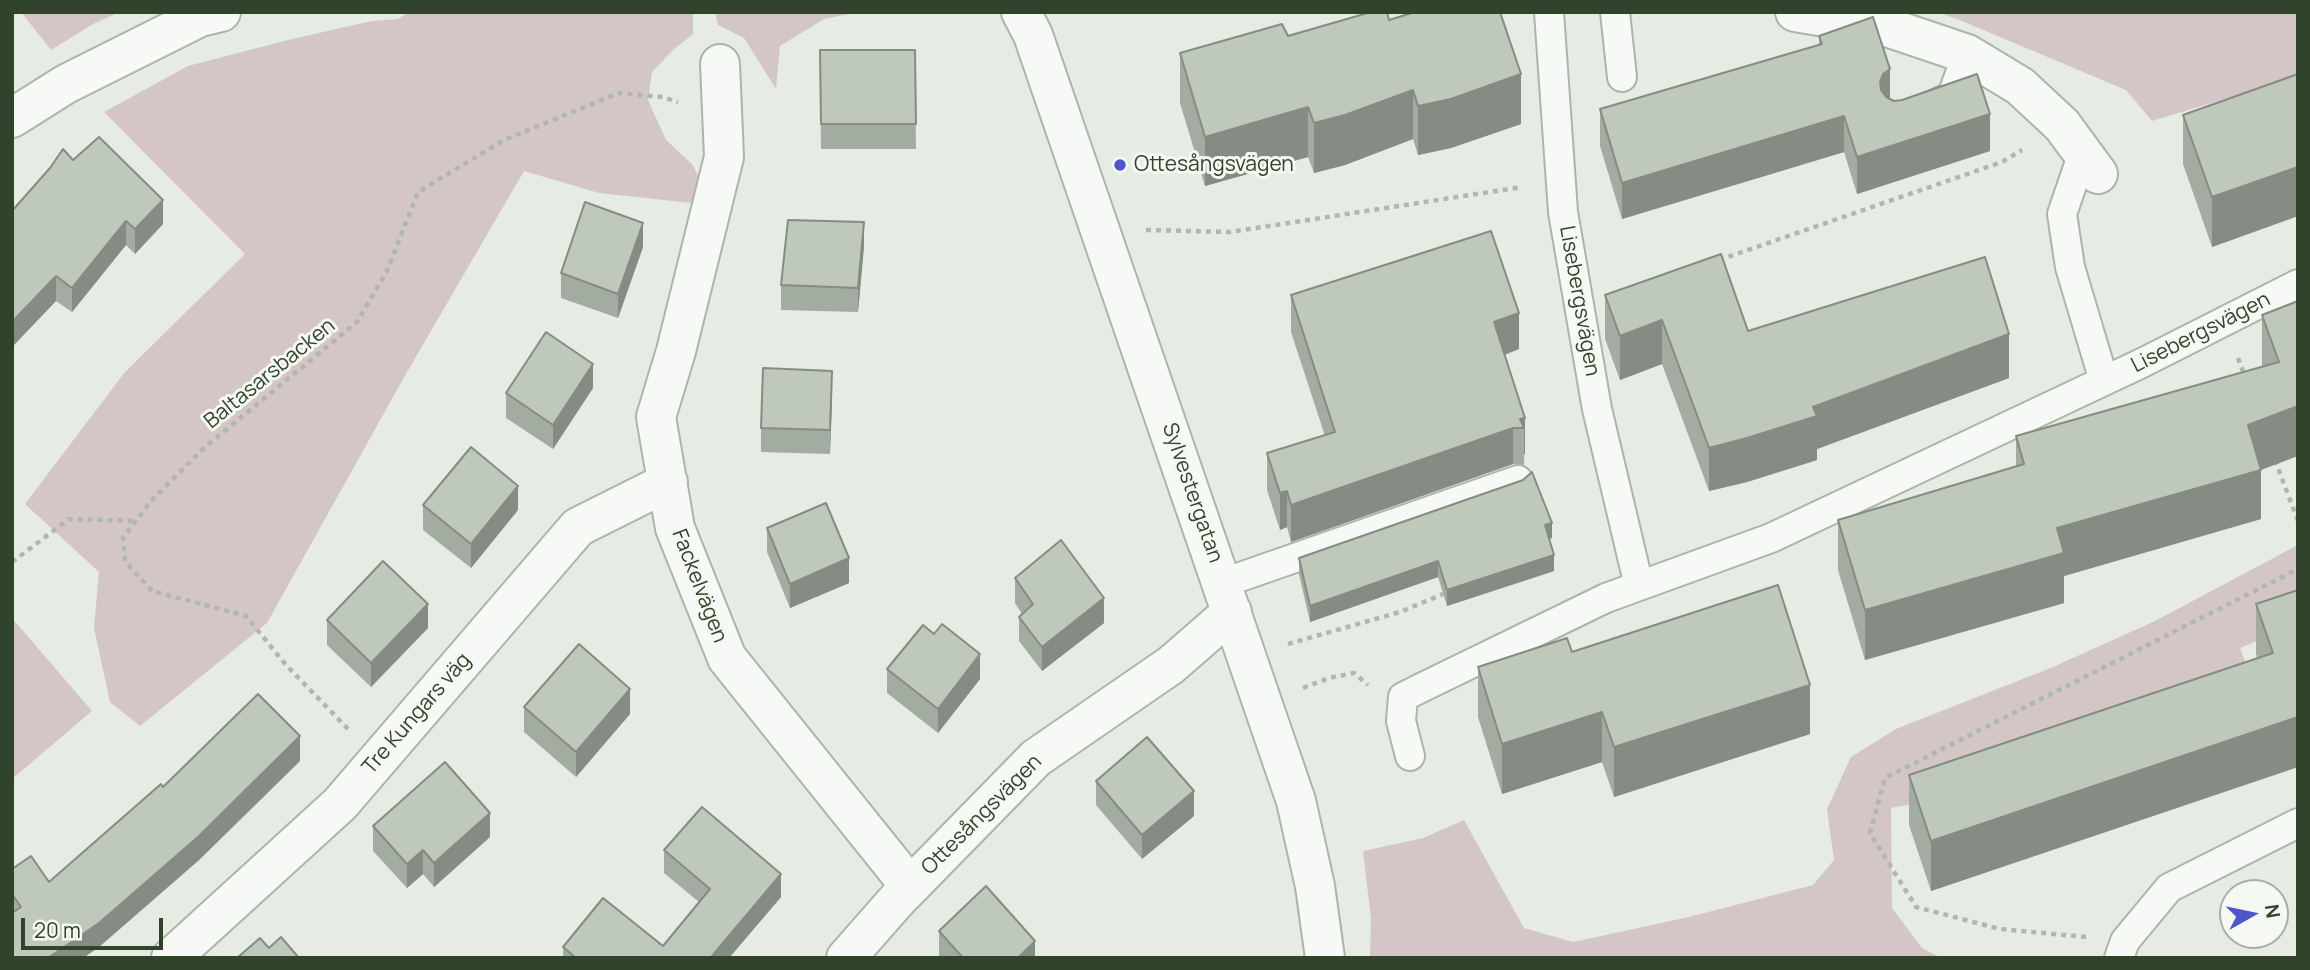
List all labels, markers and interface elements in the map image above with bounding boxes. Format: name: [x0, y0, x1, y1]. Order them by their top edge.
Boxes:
place label: Ottesångsvägen: [1134, 152, 1294, 178]
marker: Ottesångsvägen: [1112, 157, 1128, 173]
street label: Lisebergsvägen: [1553, 224, 1605, 378]
street label: Lisebergsvägen: [2127, 287, 2275, 379]
street label: Baltasarsbacken: [200, 314, 340, 434]
street label: Sylvestergatan: [1156, 420, 1228, 566]
street label: Fackelvägen: [666, 526, 732, 646]
street label: Tre Kungars väg: [357, 648, 477, 780]
street label: Ottesångsvägen: [917, 750, 1047, 880]
north arrow: [2219, 879, 2289, 949]
text: N: [2259, 902, 2287, 920]
scale bar: [24, 904, 166, 948]
text: 20 m: [34, 916, 81, 944]

